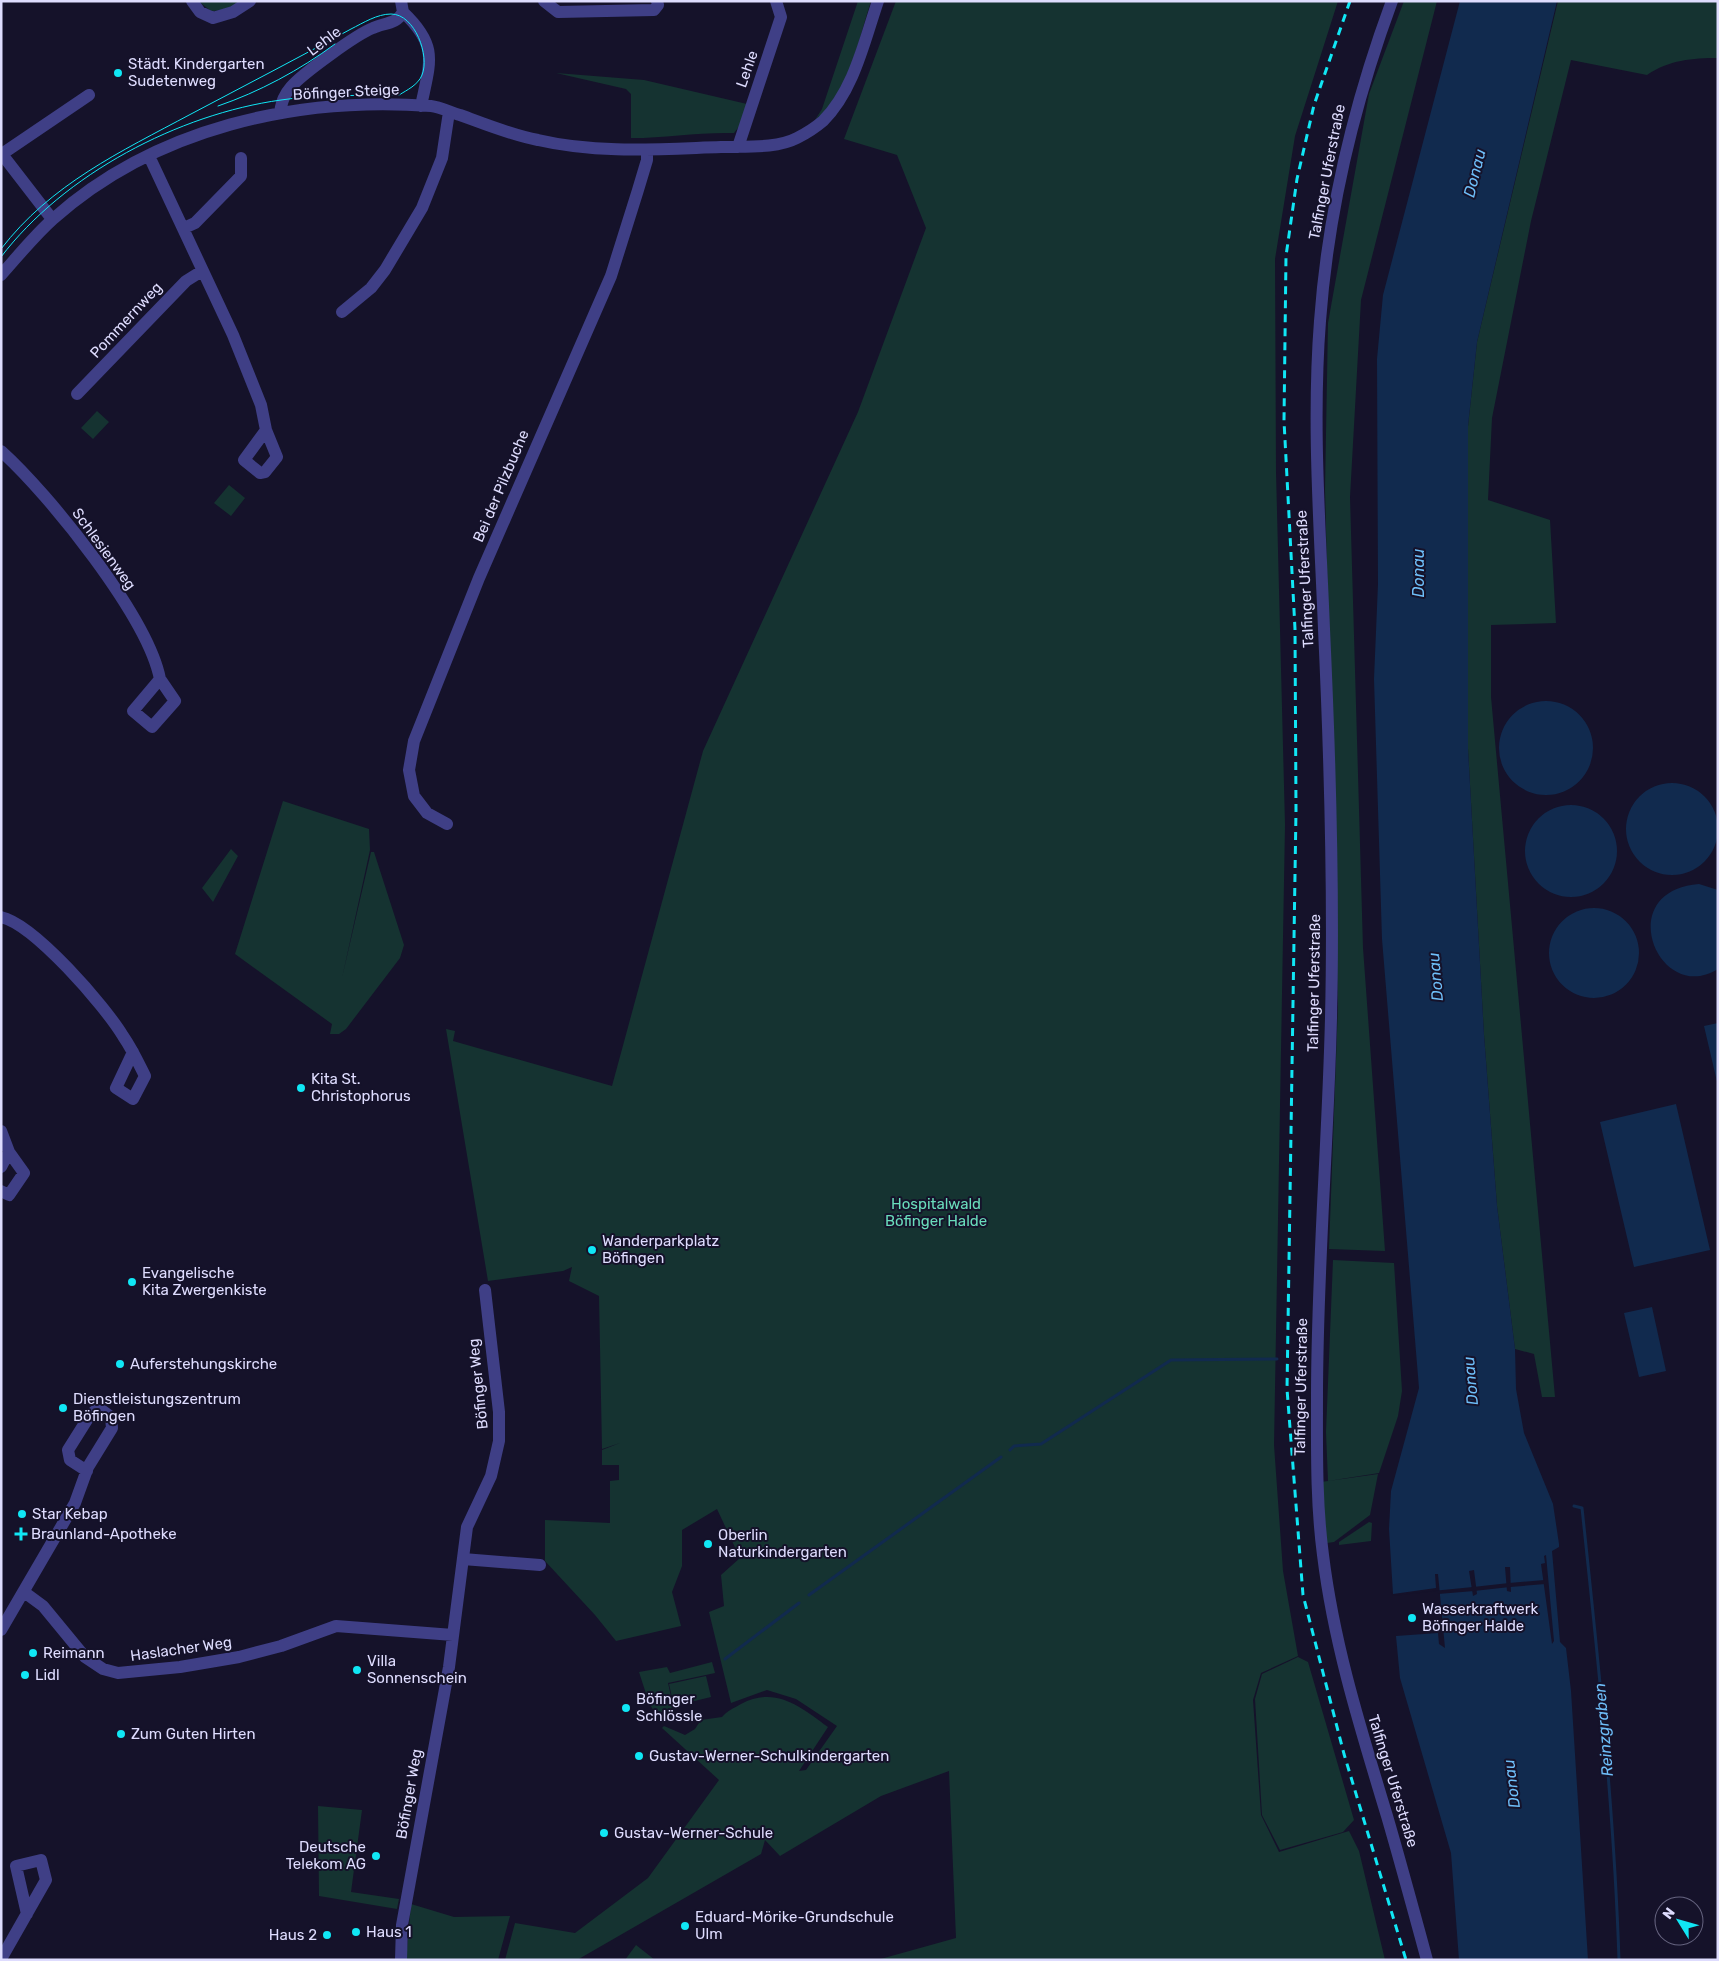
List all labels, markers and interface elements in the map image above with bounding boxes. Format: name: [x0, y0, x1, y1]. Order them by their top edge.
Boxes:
street label: Lehle: [303, 22, 345, 60]
street label: Lehle: [732, 48, 762, 90]
place label: Städt. Kindergarten Sudetenweg: [128, 55, 265, 90]
marker: Städt. Kindergarten Sudetenweg: [112, 67, 124, 79]
street label: Böfinger Steige: [292, 80, 400, 104]
street label: Talfinger Uferstraße: [1305, 103, 1349, 241]
water label: Donau: [1459, 147, 1490, 199]
street label: Pommernweg: [86, 278, 166, 362]
street label: Bei der Pilzbuche: [469, 427, 533, 545]
street label: Schlesienweg: [68, 505, 140, 593]
street label: Talfinger Uferstraße: [1292, 510, 1318, 648]
water label: Donau: [1409, 548, 1428, 597]
street label: Talfinger Uferstraße: [1304, 914, 1324, 1052]
water label: Donau: [1424, 951, 1447, 1002]
place label: Kita St. Christophorus: [311, 1070, 411, 1105]
marker: Kita St. Christophorus: [295, 1082, 307, 1094]
park label: Hospitalwald Böfinger Halde: [885, 1195, 987, 1230]
place label: Wanderparkplatz Böfingen: [602, 1232, 719, 1267]
marker: Wanderparkplatz Böfingen: [586, 1244, 598, 1256]
place label: Evangelische Kita Zwergenkiste: [142, 1264, 267, 1299]
marker: Evangelische Kita Zwergenkiste: [126, 1276, 138, 1288]
street label: Talfinger Uferstraße: [1291, 1318, 1311, 1456]
street label: Böfinger Weg: [464, 1338, 492, 1430]
place label: Auferstehungskirche: [130, 1355, 277, 1373]
water label: Donau: [1459, 1355, 1482, 1406]
marker: Auferstehungskirche: [114, 1358, 126, 1370]
place label: Dienstleistungszentrum Böfingen: [73, 1390, 241, 1425]
marker: Dienstleistungszentrum Böfingen: [57, 1402, 69, 1414]
place label: Star Kebap: [32, 1505, 108, 1523]
marker: Star Kebap: [16, 1508, 28, 1520]
place label: Braunland-Apotheke: [31, 1525, 177, 1543]
place label: Oberlin Naturkindergarten: [718, 1526, 847, 1561]
marker: Braunland-Apotheke: [15, 1528, 27, 1540]
marker: Oberlin Naturkindergarten: [702, 1538, 714, 1550]
place label: Wasserkraftwerk Böfinger Halde: [1422, 1600, 1538, 1635]
marker: Wasserkraftwerk Böfinger Halde: [1406, 1612, 1418, 1624]
street label: Haslacher Weg: [129, 1633, 233, 1665]
place label: Reimann: [43, 1644, 105, 1662]
marker: Reimann: [27, 1647, 39, 1659]
place label: Villa Sonnenschein: [367, 1652, 467, 1687]
marker: Villa Sonnenschein: [351, 1664, 363, 1676]
place label: Lidl: [35, 1666, 60, 1684]
marker: Lidl: [19, 1669, 31, 1681]
water label: Reinzgraben: [1590, 1682, 1617, 1778]
place label: Böfinger Schlössle: [636, 1690, 702, 1725]
marker: Böfinger Schlössle: [620, 1702, 632, 1714]
street label: Talfinger Uferstraße: [1364, 1712, 1422, 1850]
place label: Zum Guten Hirten: [131, 1725, 255, 1743]
marker: Zum Guten Hirten: [115, 1728, 127, 1740]
place label: Gustav-Werner-Schulkindergarten: [649, 1747, 889, 1765]
street label: Böfinger Weg: [392, 1748, 426, 1840]
marker: Gustav-Werner-Schulkindergarten: [633, 1750, 645, 1762]
water label: Donau: [1499, 1758, 1524, 1809]
place label: Gustav-Werner-Schule: [614, 1824, 773, 1842]
marker: Gustav-Werner-Schule: [598, 1827, 610, 1839]
place label: Deutsche Telekom AG: [286, 1838, 366, 1873]
marker: Deutsche Telekom AG: [370, 1850, 382, 1862]
north arrow: [1654, 1896, 1704, 1946]
text: N: [1659, 1904, 1679, 1923]
place label: Eduard-Mörike-Grundschule Ulm: [695, 1908, 894, 1943]
marker: Eduard-Mörike-Grundschule Ulm: [679, 1920, 691, 1932]
place label: Haus 1: [366, 1923, 412, 1941]
place label: Haus 2: [269, 1926, 317, 1944]
marker: Haus 1: [350, 1926, 362, 1938]
marker: Haus 2: [321, 1929, 333, 1941]

